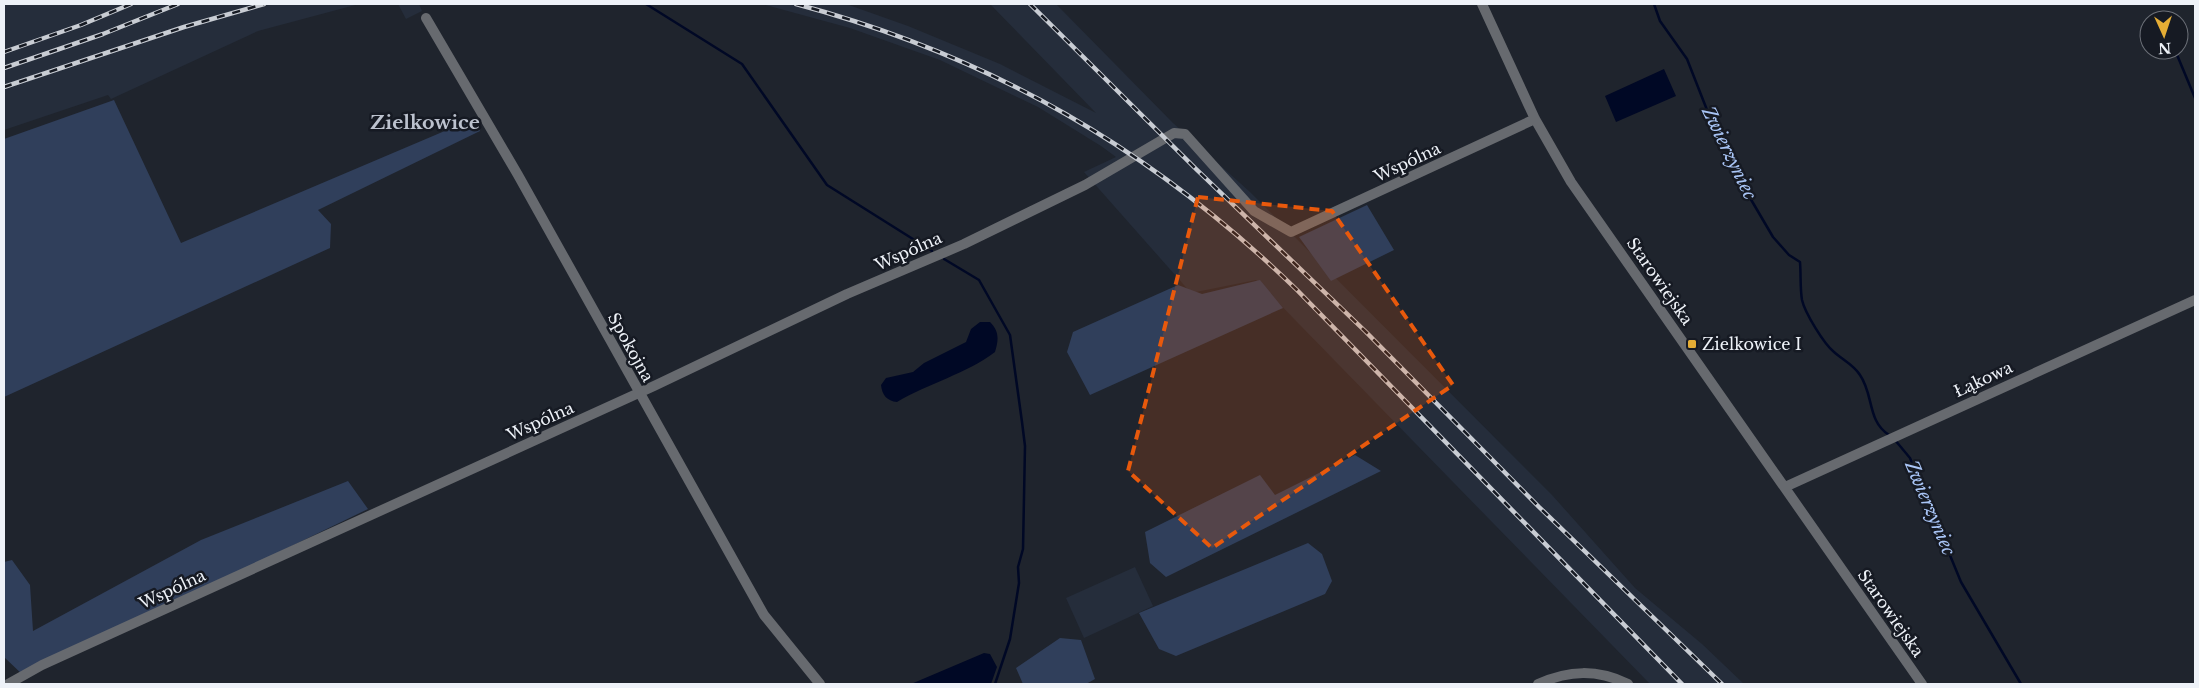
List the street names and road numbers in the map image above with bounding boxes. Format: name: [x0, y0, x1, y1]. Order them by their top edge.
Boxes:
street label: Wspólna: [1370, 138, 1444, 187]
street label: Wspólna: [870, 227, 945, 275]
street label: Starowiejska: [1623, 234, 1697, 329]
street label: Spokojna: [604, 309, 658, 385]
street label: Łąkowa: [1951, 357, 2016, 401]
street label: Wspólna: [502, 397, 577, 445]
street label: Wspólna: [135, 565, 209, 614]
street label: Starowiejska: [1854, 566, 1928, 661]

